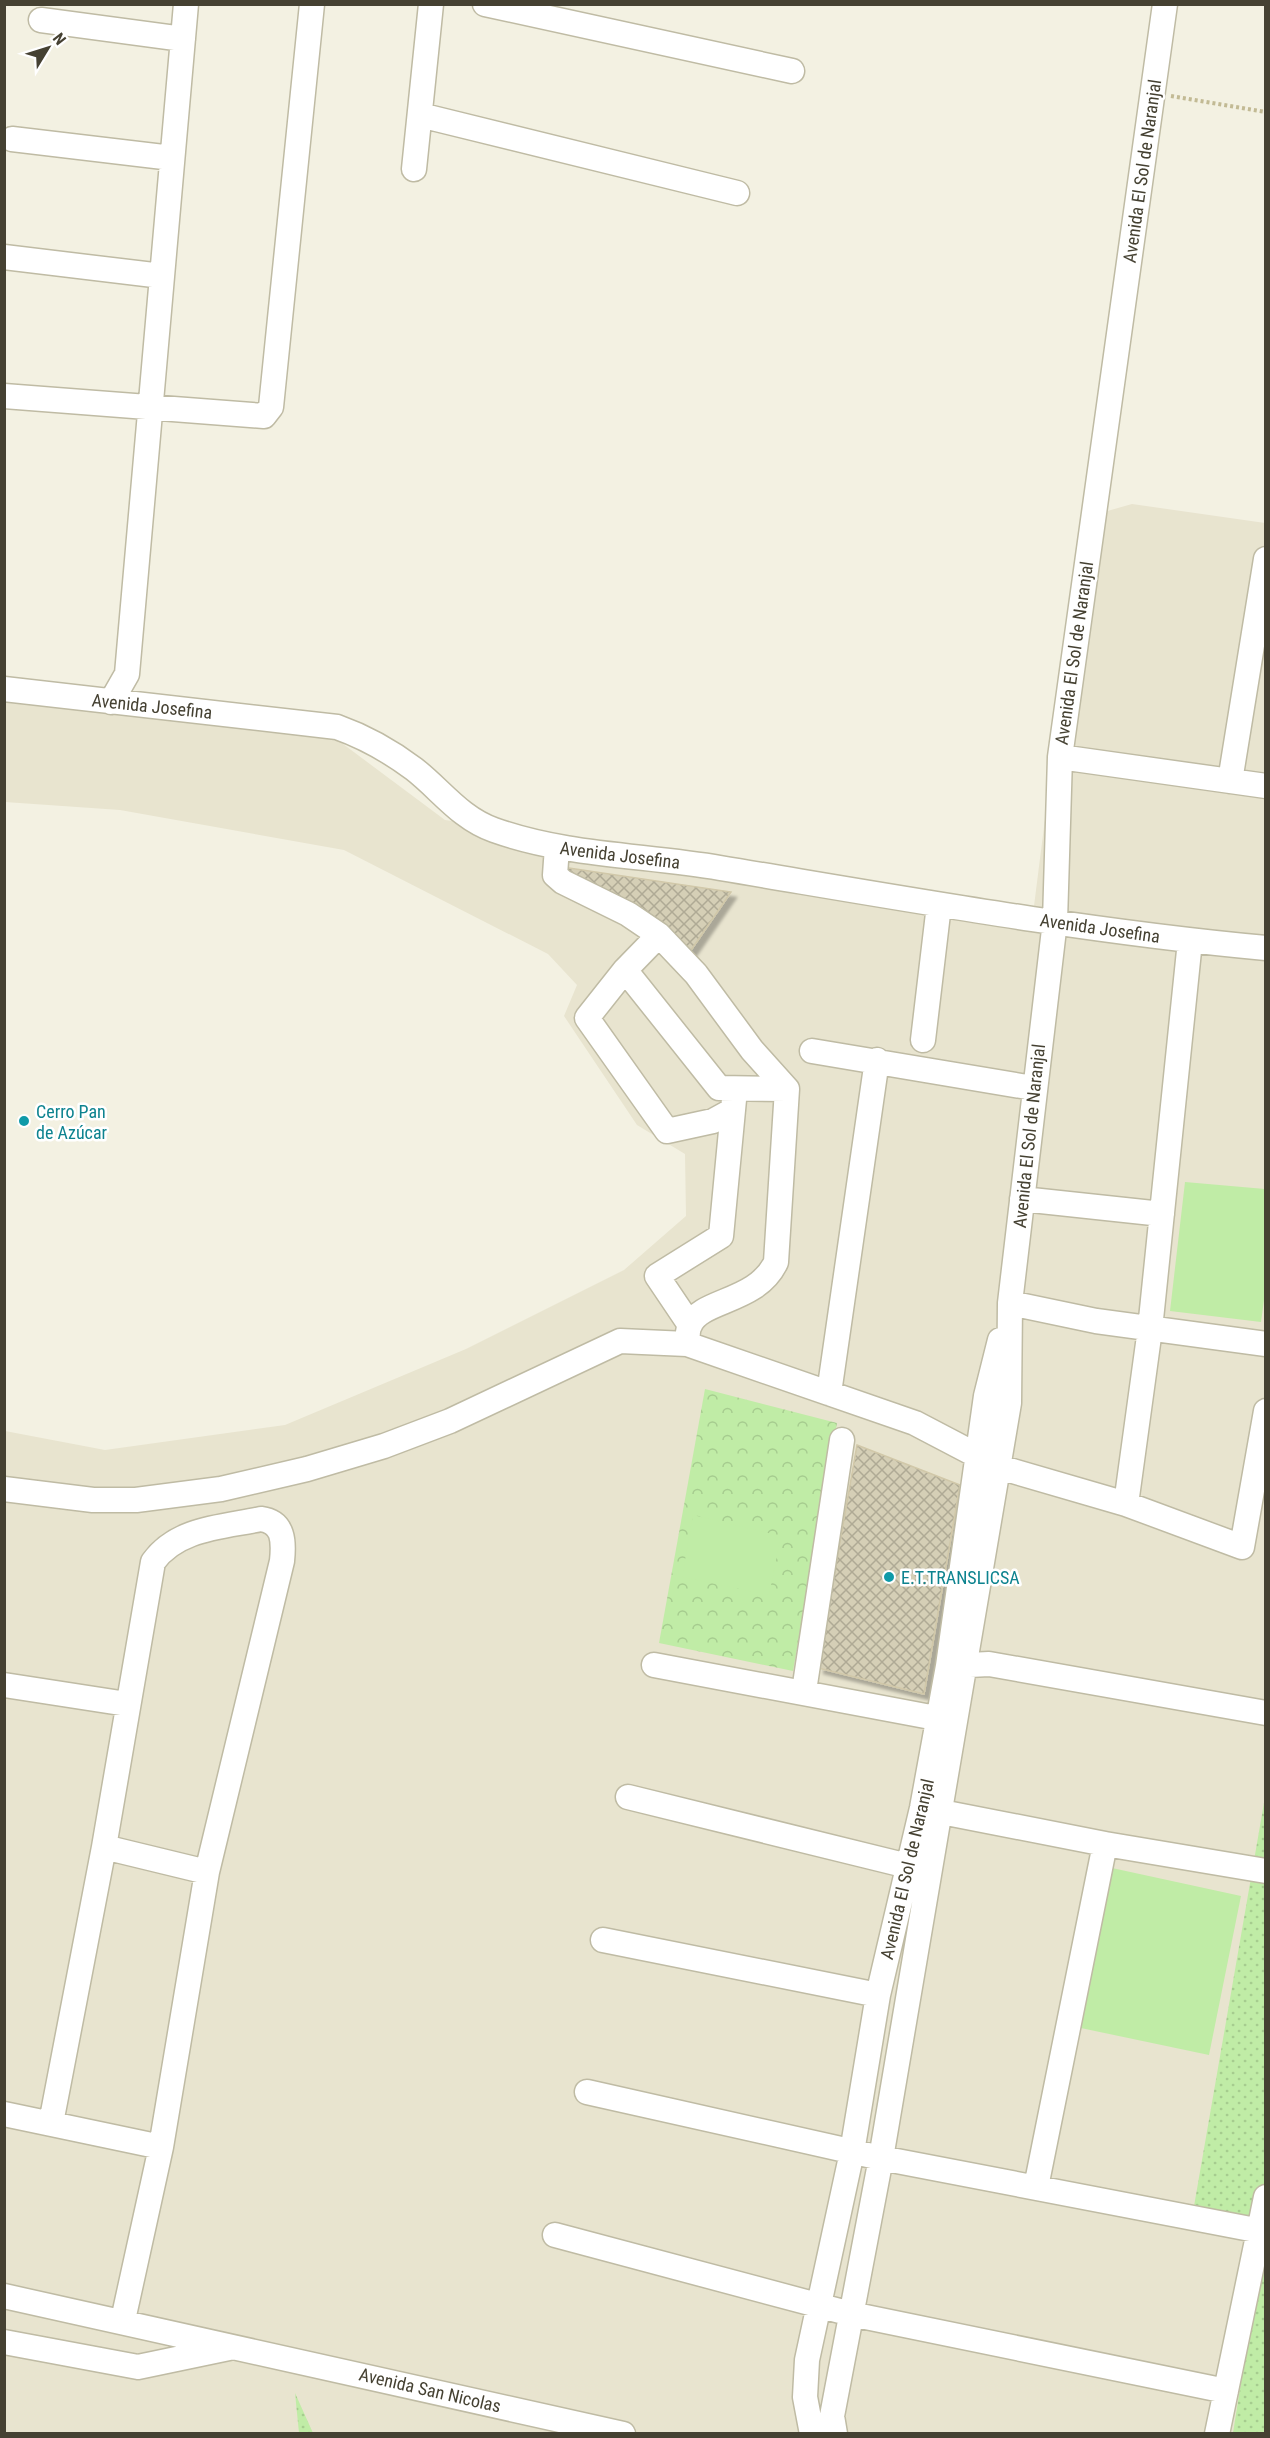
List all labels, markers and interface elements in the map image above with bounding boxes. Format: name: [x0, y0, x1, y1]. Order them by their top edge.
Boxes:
north arrow: [18, 18, 78, 78]
text: N: [49, 29, 70, 49]
street label: Avenida El Sol de Naranjal: [1119, 78, 1165, 264]
street label: Avenida El Sol de Naranjal: [1051, 560, 1097, 746]
street label: Avenida Josefina: [91, 689, 213, 723]
street label: Avenida Josefina: [559, 837, 681, 873]
street label: Avenida Josefina: [1039, 909, 1161, 947]
street label: Avenida El Sol de Naranjal: [1009, 1043, 1049, 1229]
place label: Cerro Pan de Azúcar: [36, 1101, 108, 1143]
marker: Cerro Pan de Azúcar: [17, 1114, 31, 1128]
place label: E.T.TRANSLICSA: [901, 1567, 1020, 1588]
marker: E.T.TRANSLICSA: [882, 1570, 896, 1584]
street label: Avenida El Sol de Naranjal: [876, 1777, 938, 1961]
street label: Avenida San Nicolas: [357, 2363, 503, 2417]

